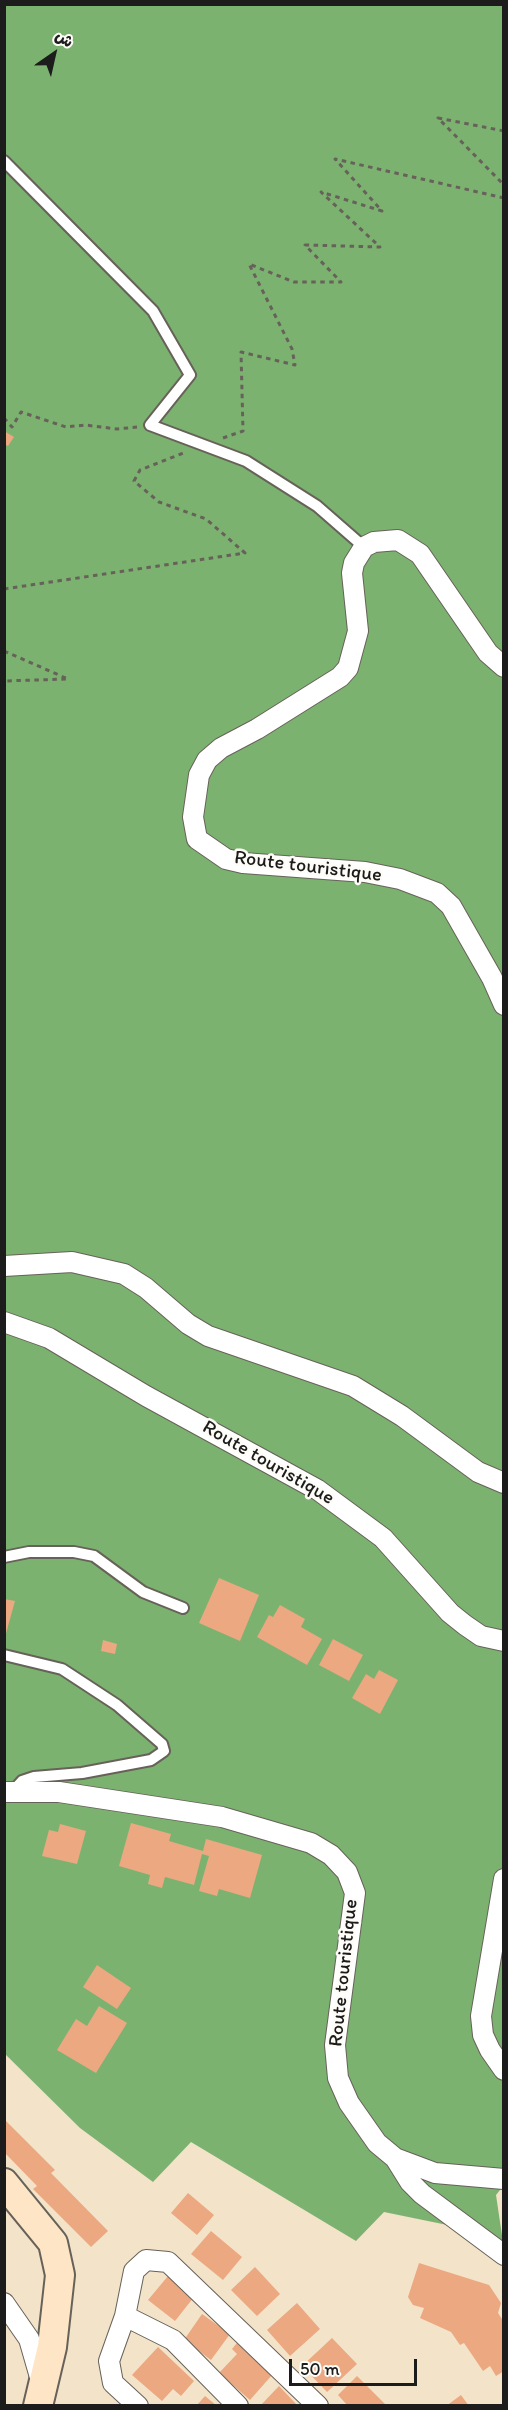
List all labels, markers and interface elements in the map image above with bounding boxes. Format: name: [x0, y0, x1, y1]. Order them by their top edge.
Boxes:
north arrow: [24, 24, 84, 84]
text: ش: [52, 26, 77, 51]
street label: Route touristique: [233, 846, 383, 888]
street label: Route touristique: [198, 1415, 338, 1511]
street label: Route touristique: [324, 1898, 364, 2048]
scale bar: [292, 2347, 420, 2385]
text: 50 m: [300, 2358, 340, 2380]

